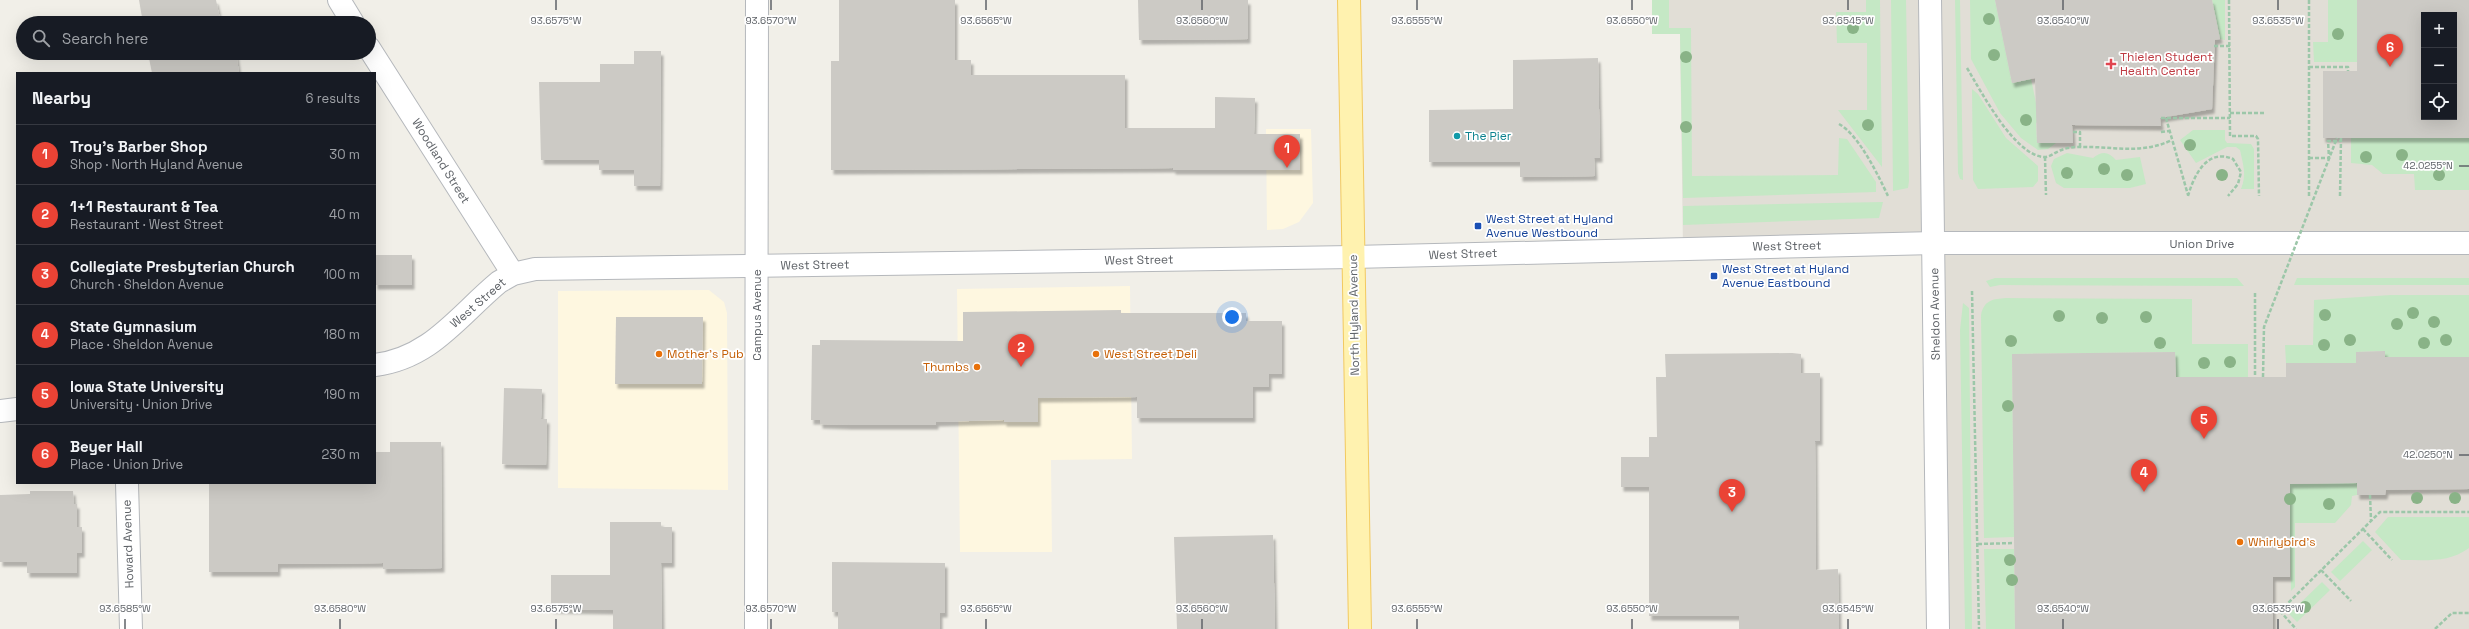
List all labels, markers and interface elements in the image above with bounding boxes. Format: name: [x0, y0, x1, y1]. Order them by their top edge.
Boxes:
map controls: [2421, 12, 2457, 120]
button: +: [2421, 12, 2457, 48]
text: 93.6575°W: [531, 14, 582, 27]
text: 93.6570°W: [745, 14, 797, 27]
text: 93.6565°W: [960, 14, 1012, 27]
text: 93.6560°W: [1176, 14, 1228, 27]
text: 93.6555°W: [1391, 14, 1443, 27]
text: 93.6550°W: [1606, 14, 1658, 27]
text: 93.6545°W: [1822, 14, 1874, 27]
text: 93.6540°W: [2037, 14, 2089, 27]
text: 93.6535°W: [2252, 14, 2304, 27]
search box: [16, 16, 376, 60]
icon: search: [30, 27, 52, 49]
text: Search here: [62, 29, 148, 48]
pin: 6: [2377, 34, 2403, 67]
button: −: [2421, 48, 2457, 84]
place label: Thielen Student Health Center: [2120, 49, 2213, 79]
marker: Thielen Student Health Center: [2105, 58, 2117, 70]
button: locate: [2421, 84, 2457, 120]
text: Nearby: [32, 87, 91, 109]
text: 6 results: [306, 90, 360, 107]
street label: Woodland Street: [408, 115, 474, 207]
place label: The Pier: [1465, 128, 1512, 144]
marker: The Pier: [1452, 131, 1462, 141]
pin: 1: [1274, 135, 1300, 168]
text: Troy's Barber Shop: [70, 137, 207, 156]
text: 1: [42, 146, 48, 163]
text: 30 m: [329, 146, 360, 163]
text: Shop · North Hyland Avenue: [70, 156, 243, 173]
text: 42.0255°N: [2403, 159, 2453, 172]
text: 1+1 Restaurant & Tea: [70, 197, 218, 216]
text: 2: [41, 206, 49, 223]
text: 40 m: [329, 206, 360, 223]
place label: West Street at Hyland Avenue Westbound: [1486, 211, 1613, 241]
text: Restaurant · West Street: [70, 216, 223, 233]
marker: West Street at Hyland Avenue Westbound: [1473, 221, 1483, 231]
street label: Union Drive: [2170, 236, 2234, 252]
street label: West Street: [1752, 237, 1822, 255]
street label: West Street: [1428, 245, 1498, 263]
street label: West Street: [1104, 251, 1174, 269]
street label: North Hyland Avenue: [1345, 254, 1363, 376]
street label: West Street: [780, 256, 850, 274]
text: Collegiate Presbyterian Church: [70, 257, 295, 276]
place label: West Street at Hyland Avenue Eastbound: [1722, 261, 1849, 291]
text: 3: [41, 266, 49, 283]
text: 100 m: [323, 266, 360, 283]
street label: Sheldon Avenue: [1926, 268, 1944, 360]
street label: Campus Avenue: [749, 269, 765, 361]
marker: West Street at Hyland Avenue Eastbound: [1709, 271, 1719, 281]
street label: West Street: [447, 274, 509, 332]
text: Church · Sheldon Avenue: [70, 276, 224, 293]
your location: [1222, 307, 1242, 327]
text: State Gymnasium: [70, 317, 197, 336]
text: 4: [41, 326, 49, 343]
text: 180 m: [324, 326, 360, 343]
pin: 2: [1008, 334, 1034, 367]
text: Place · Sheldon Avenue: [70, 336, 213, 353]
place label: Mother's Pub: [667, 346, 744, 362]
place label: West Street Deli: [1104, 346, 1197, 362]
marker: Mother's Pub: [654, 349, 664, 359]
marker: West Street Deli: [1091, 349, 1101, 359]
place label: Thumbs: [923, 359, 969, 375]
marker: Thumbs: [972, 362, 982, 372]
text: Iowa State University: [70, 377, 224, 396]
text: 5: [41, 386, 49, 403]
text: 190 m: [324, 386, 360, 403]
text: University · Union Drive: [70, 396, 212, 413]
pin: 5: [2191, 406, 2217, 439]
text: Beyer Hall: [70, 437, 143, 456]
text: 6: [41, 446, 49, 463]
text: 230 m: [322, 446, 360, 463]
text: 42.0250°N: [2403, 448, 2453, 461]
text: Place · Union Drive: [70, 456, 183, 473]
pin: 4: [2131, 459, 2157, 492]
pin: 3: [1719, 479, 1745, 512]
street label: Howard Avenue: [118, 499, 138, 589]
place label: Whirlybird's: [2248, 534, 2316, 550]
marker: Whirlybird's: [2235, 537, 2245, 547]
text: 93.6585°W: [99, 602, 151, 615]
text: 93.6580°W: [314, 602, 366, 615]
text: 93.6575°W: [531, 602, 582, 615]
text: 93.6570°W: [745, 602, 797, 615]
text: 93.6565°W: [960, 602, 1012, 615]
text: 93.6560°W: [1176, 602, 1228, 615]
text: 93.6555°W: [1391, 602, 1443, 615]
text: 93.6550°W: [1606, 602, 1658, 615]
text: 93.6545°W: [1822, 602, 1874, 615]
text: 93.6540°W: [2037, 602, 2089, 615]
text: 93.6535°W: [2252, 602, 2304, 615]

